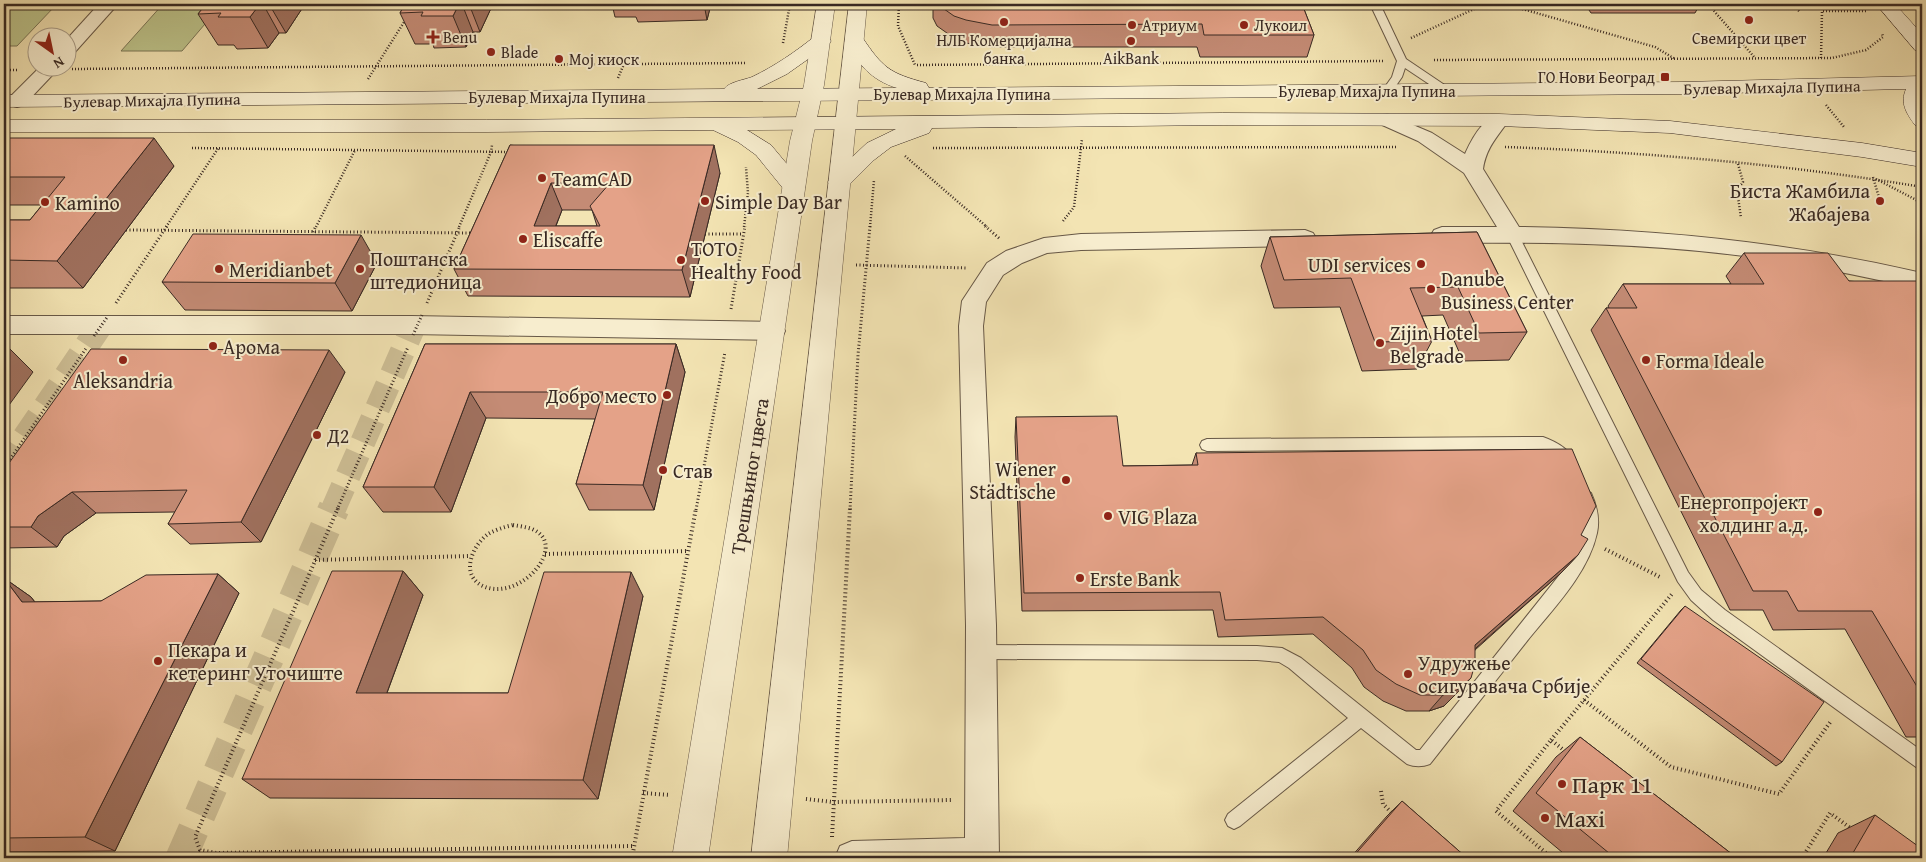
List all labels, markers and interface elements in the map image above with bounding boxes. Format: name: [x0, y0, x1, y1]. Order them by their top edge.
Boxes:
place label: Атриум: [1142, 13, 1197, 37]
place label: Лукоил: [1254, 13, 1307, 37]
marker: Свемирски цвет: [1743, 14, 1755, 26]
marker: НЛБ Комерцијална банка: [998, 16, 1010, 28]
marker: Атриум: [1126, 19, 1138, 31]
marker: Лукоил: [1238, 19, 1250, 31]
place label: Benu: [443, 25, 478, 49]
place label: Свемирски цвет: [1692, 26, 1806, 50]
north arrow: [28, 28, 78, 78]
place label: НЛБ Комерцијална банка: [936, 28, 1072, 70]
marker: Benu: [427, 31, 439, 43]
marker: AikBank: [1125, 35, 1137, 47]
place label: Blade: [501, 40, 538, 64]
marker: Blade: [485, 46, 497, 58]
place label: AikBank: [1103, 46, 1160, 70]
place label: Мој киоск: [569, 47, 640, 71]
text: N: [49, 52, 68, 74]
marker: Мој киоск: [553, 53, 565, 65]
place label: ГО Нови Београд: [1538, 65, 1655, 89]
marker: ГО Нови Београд: [1659, 71, 1671, 83]
street label: Булевар Михајла Пупина: [1683, 73, 1861, 101]
street label: Булевар Михајла Пупина: [1278, 79, 1456, 103]
street label: Булевар Михајла Пупина: [873, 82, 1051, 106]
street label: Булевар Михајла Пупина: [468, 85, 646, 109]
street label: Булевар Михајла Пупина: [63, 86, 241, 114]
place label: TeamCAD: [552, 164, 632, 193]
marker: TeamCAD: [536, 172, 548, 184]
place label: Биста Жамбила Жабајева: [1730, 176, 1870, 228]
place label: Simple Day Bar: [715, 187, 842, 216]
place label: Kamino: [55, 188, 120, 217]
marker: Simple Day Bar: [699, 195, 711, 207]
marker: Биста Жамбила Жабајева: [1874, 195, 1886, 207]
marker: Kamino: [39, 196, 51, 208]
place label: Eliscaffe: [533, 225, 603, 254]
marker: Eliscaffe: [517, 233, 529, 245]
place label: TOTO Healthy Food: [691, 234, 802, 286]
place label: Поштанска штедионица: [370, 244, 482, 296]
place label: UDI services: [1308, 250, 1411, 279]
marker: TOTO Healthy Food: [675, 254, 687, 266]
place label: Meridianbet: [229, 255, 332, 284]
marker: UDI services: [1415, 258, 1427, 270]
marker: Meridianbet: [213, 263, 225, 275]
marker: Поштанска штедионица: [354, 263, 366, 275]
place label: Danube Business Center: [1441, 264, 1574, 316]
marker: Danube Business Center: [1425, 283, 1437, 295]
place label: Zijin Hotel Belgrade: [1390, 318, 1479, 370]
place label: Арома: [223, 332, 280, 361]
marker: Zijin Hotel Belgrade: [1374, 337, 1386, 349]
marker: Арома: [207, 340, 219, 352]
place label: Forma Ideale: [1656, 346, 1764, 375]
marker: Aleksandria: [117, 354, 129, 366]
marker: Forma Ideale: [1640, 354, 1652, 366]
place label: Aleksandria: [73, 366, 173, 395]
place label: Добро место: [545, 381, 657, 410]
marker: Добро место: [661, 389, 673, 401]
street label: Трешњиног цвета: [722, 395, 776, 556]
place label: Д2: [326, 421, 349, 450]
marker: Д2: [311, 429, 323, 441]
place label: Wiener Städtische: [969, 454, 1056, 506]
place label: Став: [673, 456, 713, 485]
marker: Став: [657, 464, 669, 476]
marker: Wiener Städtische: [1060, 474, 1072, 486]
place label: Енергопројект холдинг а.д.: [1680, 487, 1808, 539]
place label: VIG Plaza: [1118, 502, 1198, 531]
marker: Енергопројект холдинг а.д.: [1812, 506, 1824, 518]
marker: VIG Plaza: [1102, 510, 1114, 522]
place label: Erste Bank: [1090, 564, 1180, 593]
marker: Erste Bank: [1074, 572, 1086, 584]
place label: Пекара и кетеринг Уточиште: [168, 635, 343, 687]
place label: Удружење осигуравача Србије: [1418, 648, 1590, 700]
marker: Пекара и кетеринг Уточиште: [152, 655, 164, 667]
marker: Удружење осигуравача Србије: [1402, 668, 1414, 680]
place label: Парк 11: [1572, 767, 1653, 802]
marker: Парк 11: [1556, 778, 1568, 790]
place label: Maxi: [1555, 801, 1605, 836]
marker: Maxi: [1539, 812, 1551, 824]

